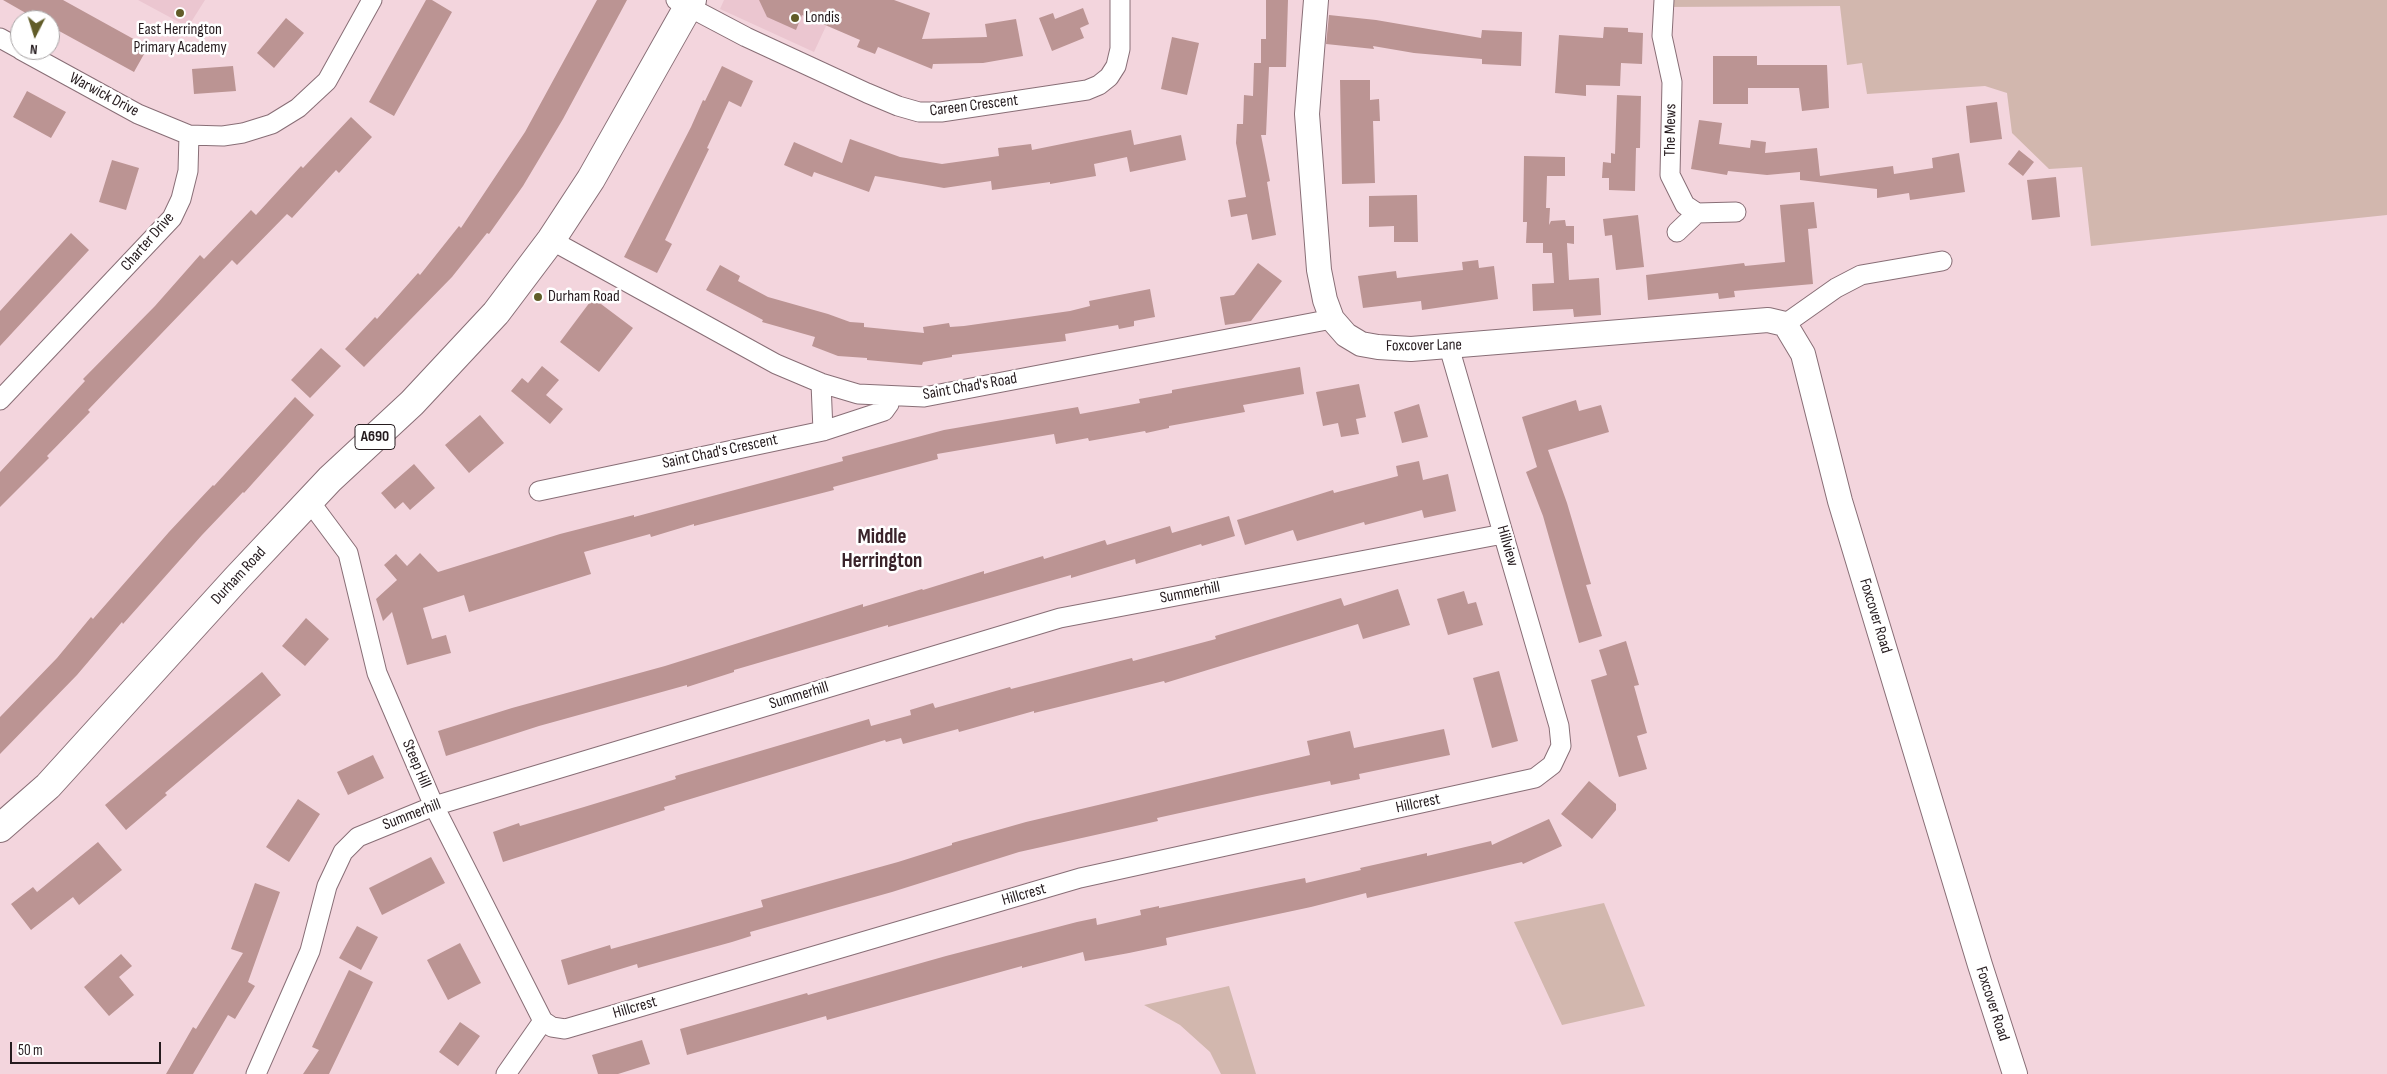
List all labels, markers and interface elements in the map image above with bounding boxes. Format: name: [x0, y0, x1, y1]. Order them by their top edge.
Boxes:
marker: East Herrington Primary Academy: [174, 7, 186, 19]
place label: Londis: [805, 8, 840, 28]
north arrow: [10, 10, 60, 60]
marker: Londis: [789, 12, 801, 24]
place label: East Herrington Primary Academy: [133, 20, 227, 58]
text: N: [29, 41, 38, 58]
street label: Warwick Drive: [66, 69, 142, 121]
street label: Careen Crescent: [929, 91, 1019, 121]
street label: The Mews: [1661, 103, 1681, 157]
street label: Charter Drive: [117, 209, 179, 275]
place label: Durham Road: [548, 287, 620, 307]
marker: Durham Road: [532, 291, 544, 303]
street label: Foxcover Lane: [1386, 336, 1462, 356]
street label: Saint Chad's Road: [921, 369, 1019, 405]
road number: A690: [355, 424, 395, 450]
street label: Saint Chad's Crescent: [661, 430, 779, 474]
street label: Hillview: [1492, 523, 1522, 569]
district label: Middle Herrington: [842, 525, 922, 575]
street label: Durham Road: [208, 543, 270, 609]
street label: Foxcover Road: [1855, 576, 1895, 656]
street label: Summerhill: [1158, 578, 1222, 608]
street label: Summerhill: [767, 678, 831, 714]
street label: Steep Hill: [397, 737, 435, 791]
street label: Hillcrest: [1394, 790, 1442, 818]
street label: Summerhill: [380, 795, 444, 835]
street label: Hillcrest: [1000, 880, 1048, 910]
street label: Foxcover Road: [1971, 964, 2013, 1044]
street label: Hillcrest: [611, 993, 659, 1023]
scale bar: [12, 1032, 164, 1064]
text: 50 m: [18, 1041, 43, 1060]

